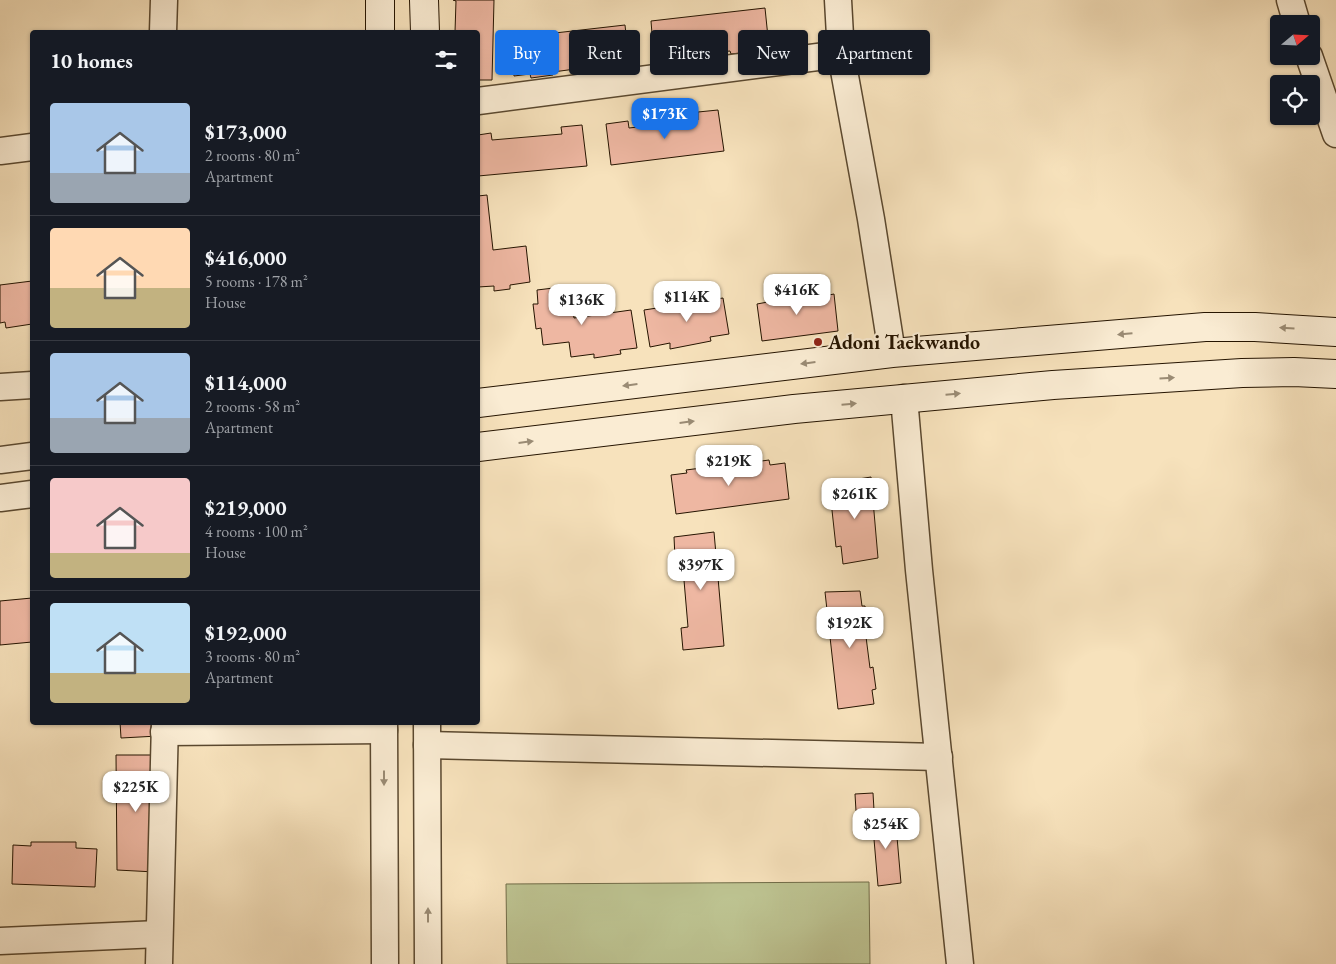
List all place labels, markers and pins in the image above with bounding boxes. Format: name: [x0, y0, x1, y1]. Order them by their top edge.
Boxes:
pin: $173K: [630, 98, 700, 140]
pin: $416K: [762, 274, 832, 316]
pin: $114K: [652, 280, 722, 323]
pin: $136K: [547, 284, 617, 326]
place label: Adoni Taekwando: [827, 329, 980, 355]
marker: Adoni Taekwando: [812, 336, 824, 348]
pin: $219K: [694, 444, 764, 487]
pin: $261K: [820, 478, 890, 520]
pin: $397K: [666, 548, 736, 591]
pin: $192K: [815, 606, 885, 649]
pin: $225K: [101, 770, 171, 813]
pin: $254K: [851, 808, 921, 850]

